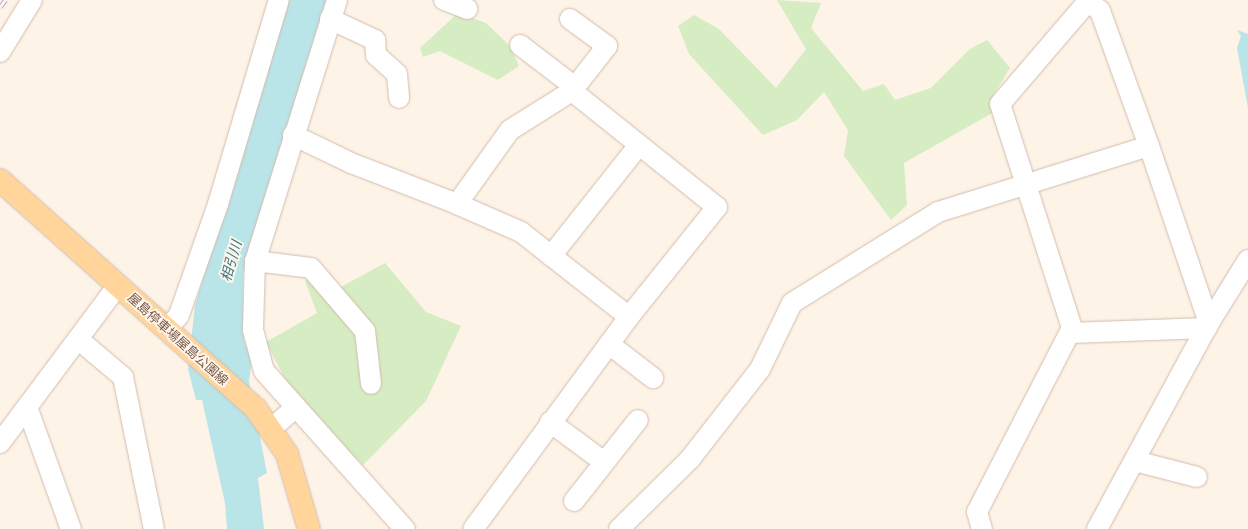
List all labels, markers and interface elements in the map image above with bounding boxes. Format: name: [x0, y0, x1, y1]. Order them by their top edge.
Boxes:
water label: 相引川: [217, 238, 245, 284]
street label: 屋島停車場屋島公園線: [124, 290, 232, 388]

